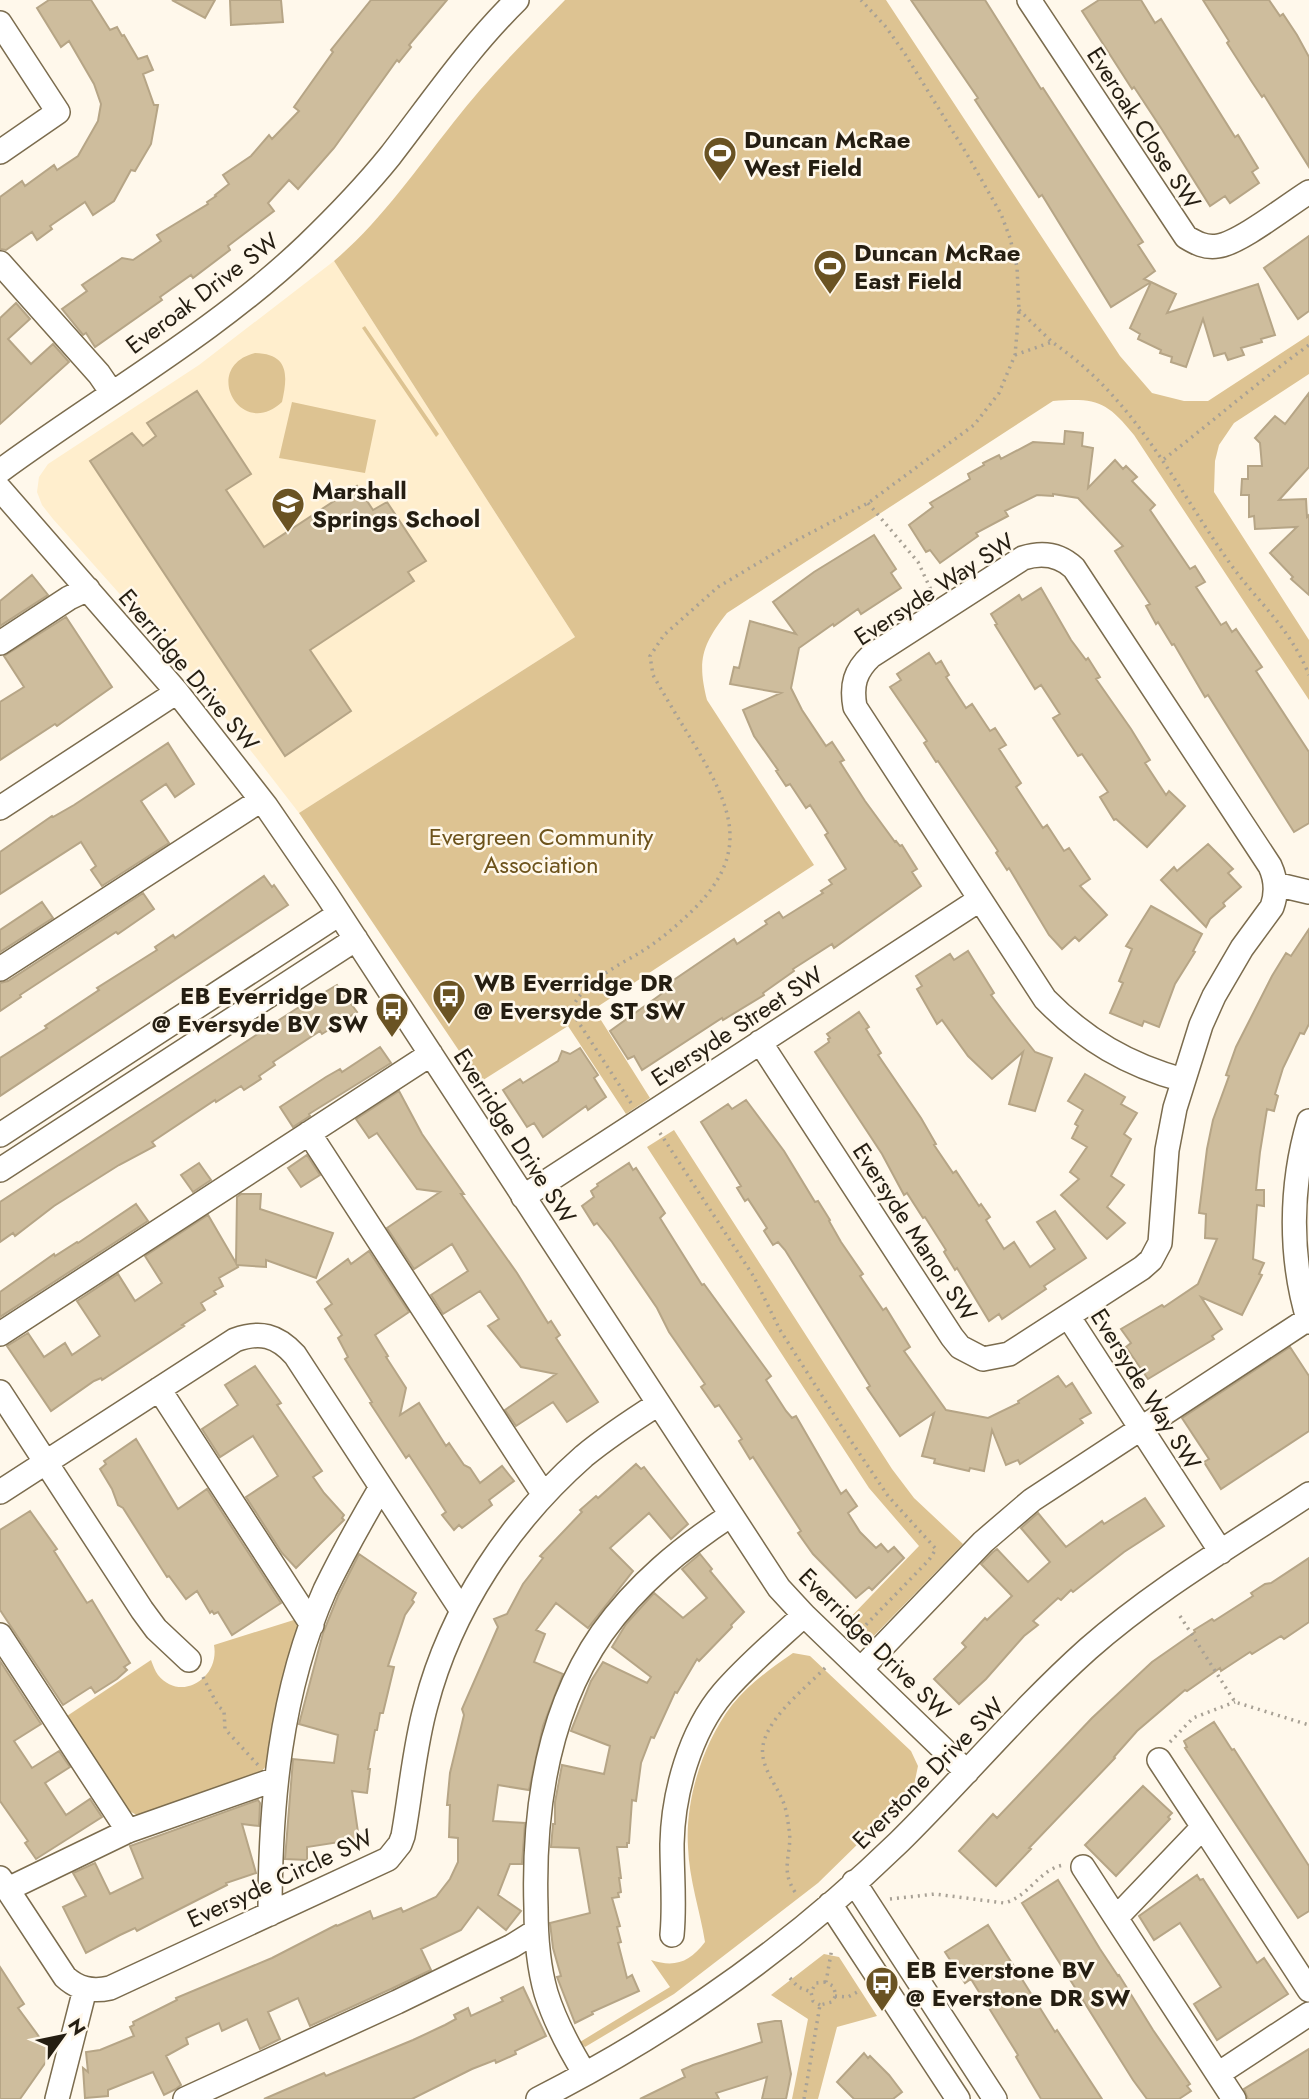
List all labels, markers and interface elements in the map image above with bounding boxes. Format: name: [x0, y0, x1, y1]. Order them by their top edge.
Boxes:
street label: Everoak Close SW: [1078, 40, 1210, 216]
place label: Duncan McRae West Field: [744, 122, 910, 185]
sports icon: Duncan McRae West Field: [701, 134, 739, 183]
street label: Everoak Drive SW: [118, 224, 286, 362]
place label: Duncan McRae East Field: [854, 235, 1020, 298]
sports icon: Duncan McRae East Field: [811, 247, 849, 296]
place label: Marshall Springs School: [312, 473, 480, 536]
school or university icon: Marshall Springs School: [269, 485, 307, 534]
street label: Eversyde Way SW: [847, 524, 1021, 654]
street label: Everridge Drive SW: [110, 581, 268, 759]
park label: Evergreen Community Association: [429, 819, 654, 882]
street label: Eversyde Street SW: [644, 957, 830, 1095]
place label: WB Everridge DR @ Eversyde ST SW: [474, 965, 686, 1028]
bus stop icon: WB Everridge DR @ Eversyde ST SW: [430, 977, 468, 1026]
place label: EB Everridge DR @ Eversyde BV SW: [152, 978, 368, 1041]
bus stop icon: EB Everridge DR @ Eversyde BV SW: [373, 990, 411, 1039]
street label: Everridge Drive SW: [445, 1041, 585, 1231]
street label: Eversyde Manor SW: [844, 1136, 986, 1328]
street label: Eversyde Way SW: [1082, 1301, 1210, 1477]
street label: Everridge Drive SW: [791, 1560, 959, 1728]
street label: Everstone Drive SW: [844, 1689, 1012, 1857]
street label: Eversyde Circle SW: [181, 1819, 379, 1936]
place label: EB Everstone BV @ Everstone DR SW: [906, 1952, 1131, 2015]
bus stop icon: EB Everstone BV @ Everstone DR SW: [863, 1964, 901, 2013]
north arrow: [28, 2001, 98, 2071]
text: N: [61, 2013, 92, 2041]

